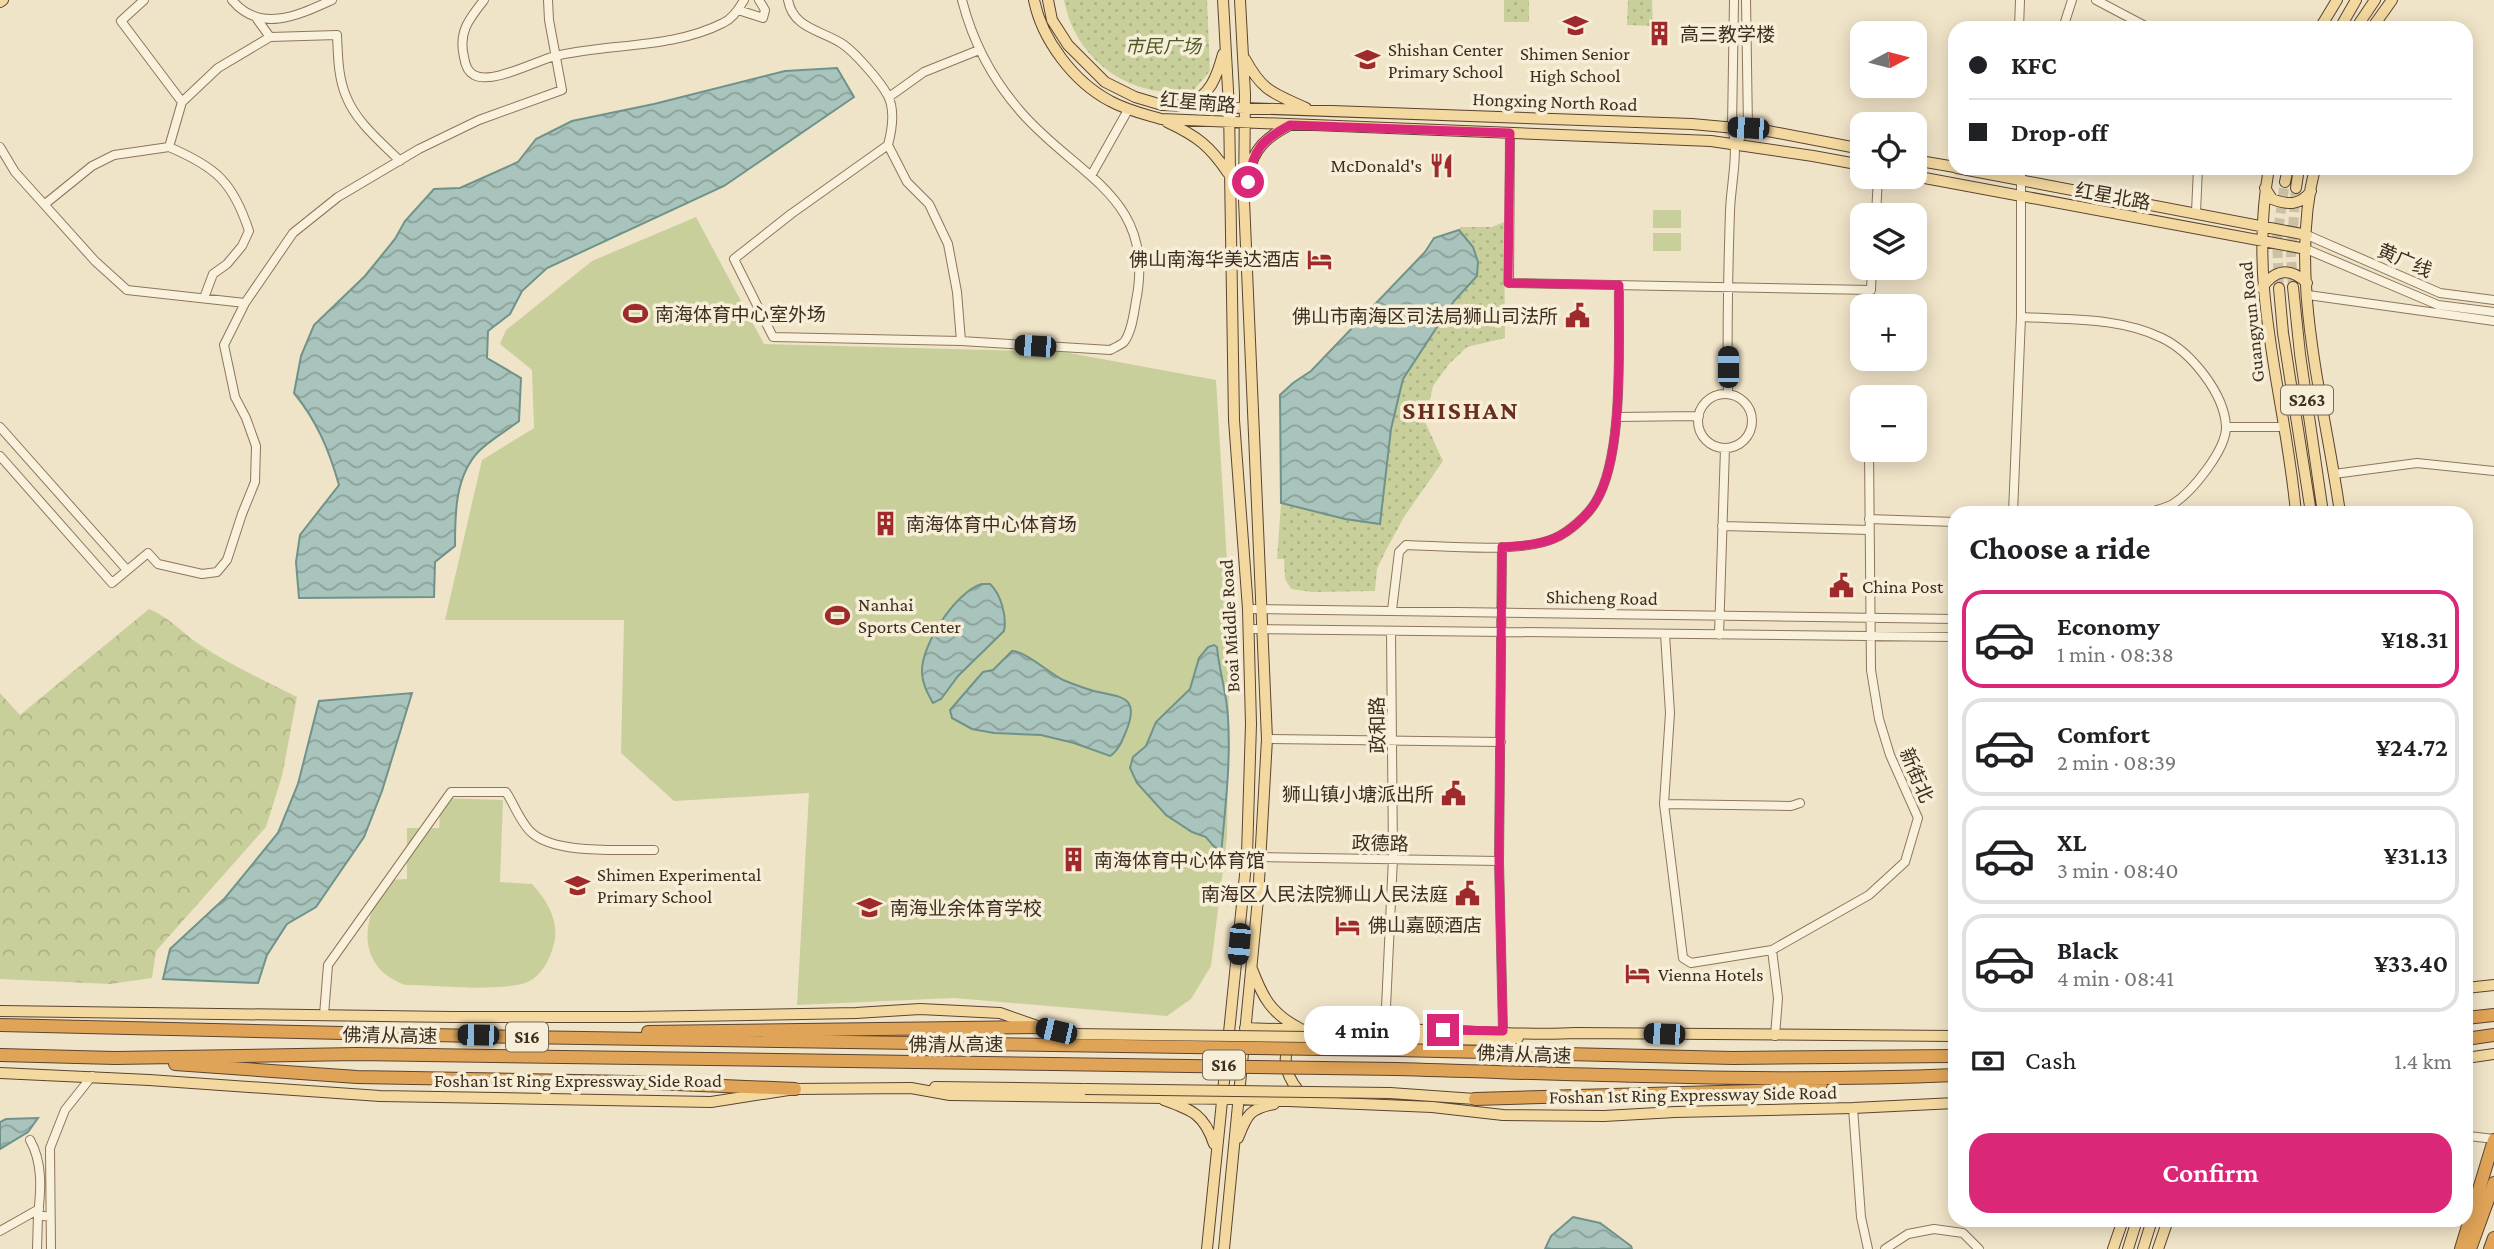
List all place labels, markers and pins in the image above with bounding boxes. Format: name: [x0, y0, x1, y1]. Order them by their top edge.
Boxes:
school or university icon: Shimen Senior High School: [1561, 11, 1589, 39]
building icon: 高三教学楼: [1646, 20, 1674, 48]
place label: 高三教学楼: [1680, 24, 1775, 45]
place label: Shishan Center Primary School: [1388, 39, 1503, 82]
place label: Shimen Senior High School: [1520, 43, 1630, 86]
school or university icon: Shishan Center Primary School: [1354, 46, 1382, 74]
restaurant icon: McDonald's: [1428, 151, 1456, 179]
place label: McDonald's: [1330, 155, 1422, 176]
hotel icon: 佛山南海华美达酒店: [1306, 245, 1334, 273]
place label: 佛山南海华美达酒店: [1129, 249, 1300, 270]
sports icon: 南海体育中心室外场: [621, 300, 649, 328]
public building icon: 佛山市南海区司法局狮山司法所: [1564, 302, 1592, 330]
place label: 南海体育中心室外场: [655, 304, 826, 325]
place label: 佛山市南海区司法局狮山司法所: [1292, 306, 1558, 327]
building icon: 南海体育中心体育场: [872, 510, 900, 538]
place label: 南海体育中心体育场: [906, 514, 1077, 535]
public building icon: China Post: [1828, 572, 1856, 600]
place label: China Post: [1862, 576, 1944, 597]
place label: Nanhai Sports Center: [858, 594, 961, 637]
sports icon: Nanhai Sports Center: [824, 601, 852, 629]
public building icon: 狮山镇小塘派出所: [1440, 780, 1468, 808]
place label: 狮山镇小塘派出所: [1282, 784, 1434, 805]
building icon: 南海体育中心体育馆: [1060, 846, 1088, 874]
place label: 南海体育中心体育馆: [1094, 850, 1265, 871]
place label: Shimen Experimental Primary School: [597, 864, 761, 907]
school or university icon: Shimen Experimental Primary School: [563, 871, 591, 899]
public building icon: 南海区人民法院狮山人民法庭: [1454, 880, 1482, 908]
place label: 南海区人民法院狮山人民法庭: [1201, 884, 1448, 905]
school or university icon: 南海业余体育学校: [856, 894, 884, 922]
place label: 南海业余体育学校: [890, 898, 1042, 919]
hotel icon: 佛山嘉颐酒店: [1334, 911, 1362, 939]
place label: 佛山嘉颐酒店: [1368, 915, 1482, 936]
hotel icon: Vienna Hotels: [1624, 960, 1652, 988]
place label: Vienna Hotels: [1658, 964, 1763, 985]

